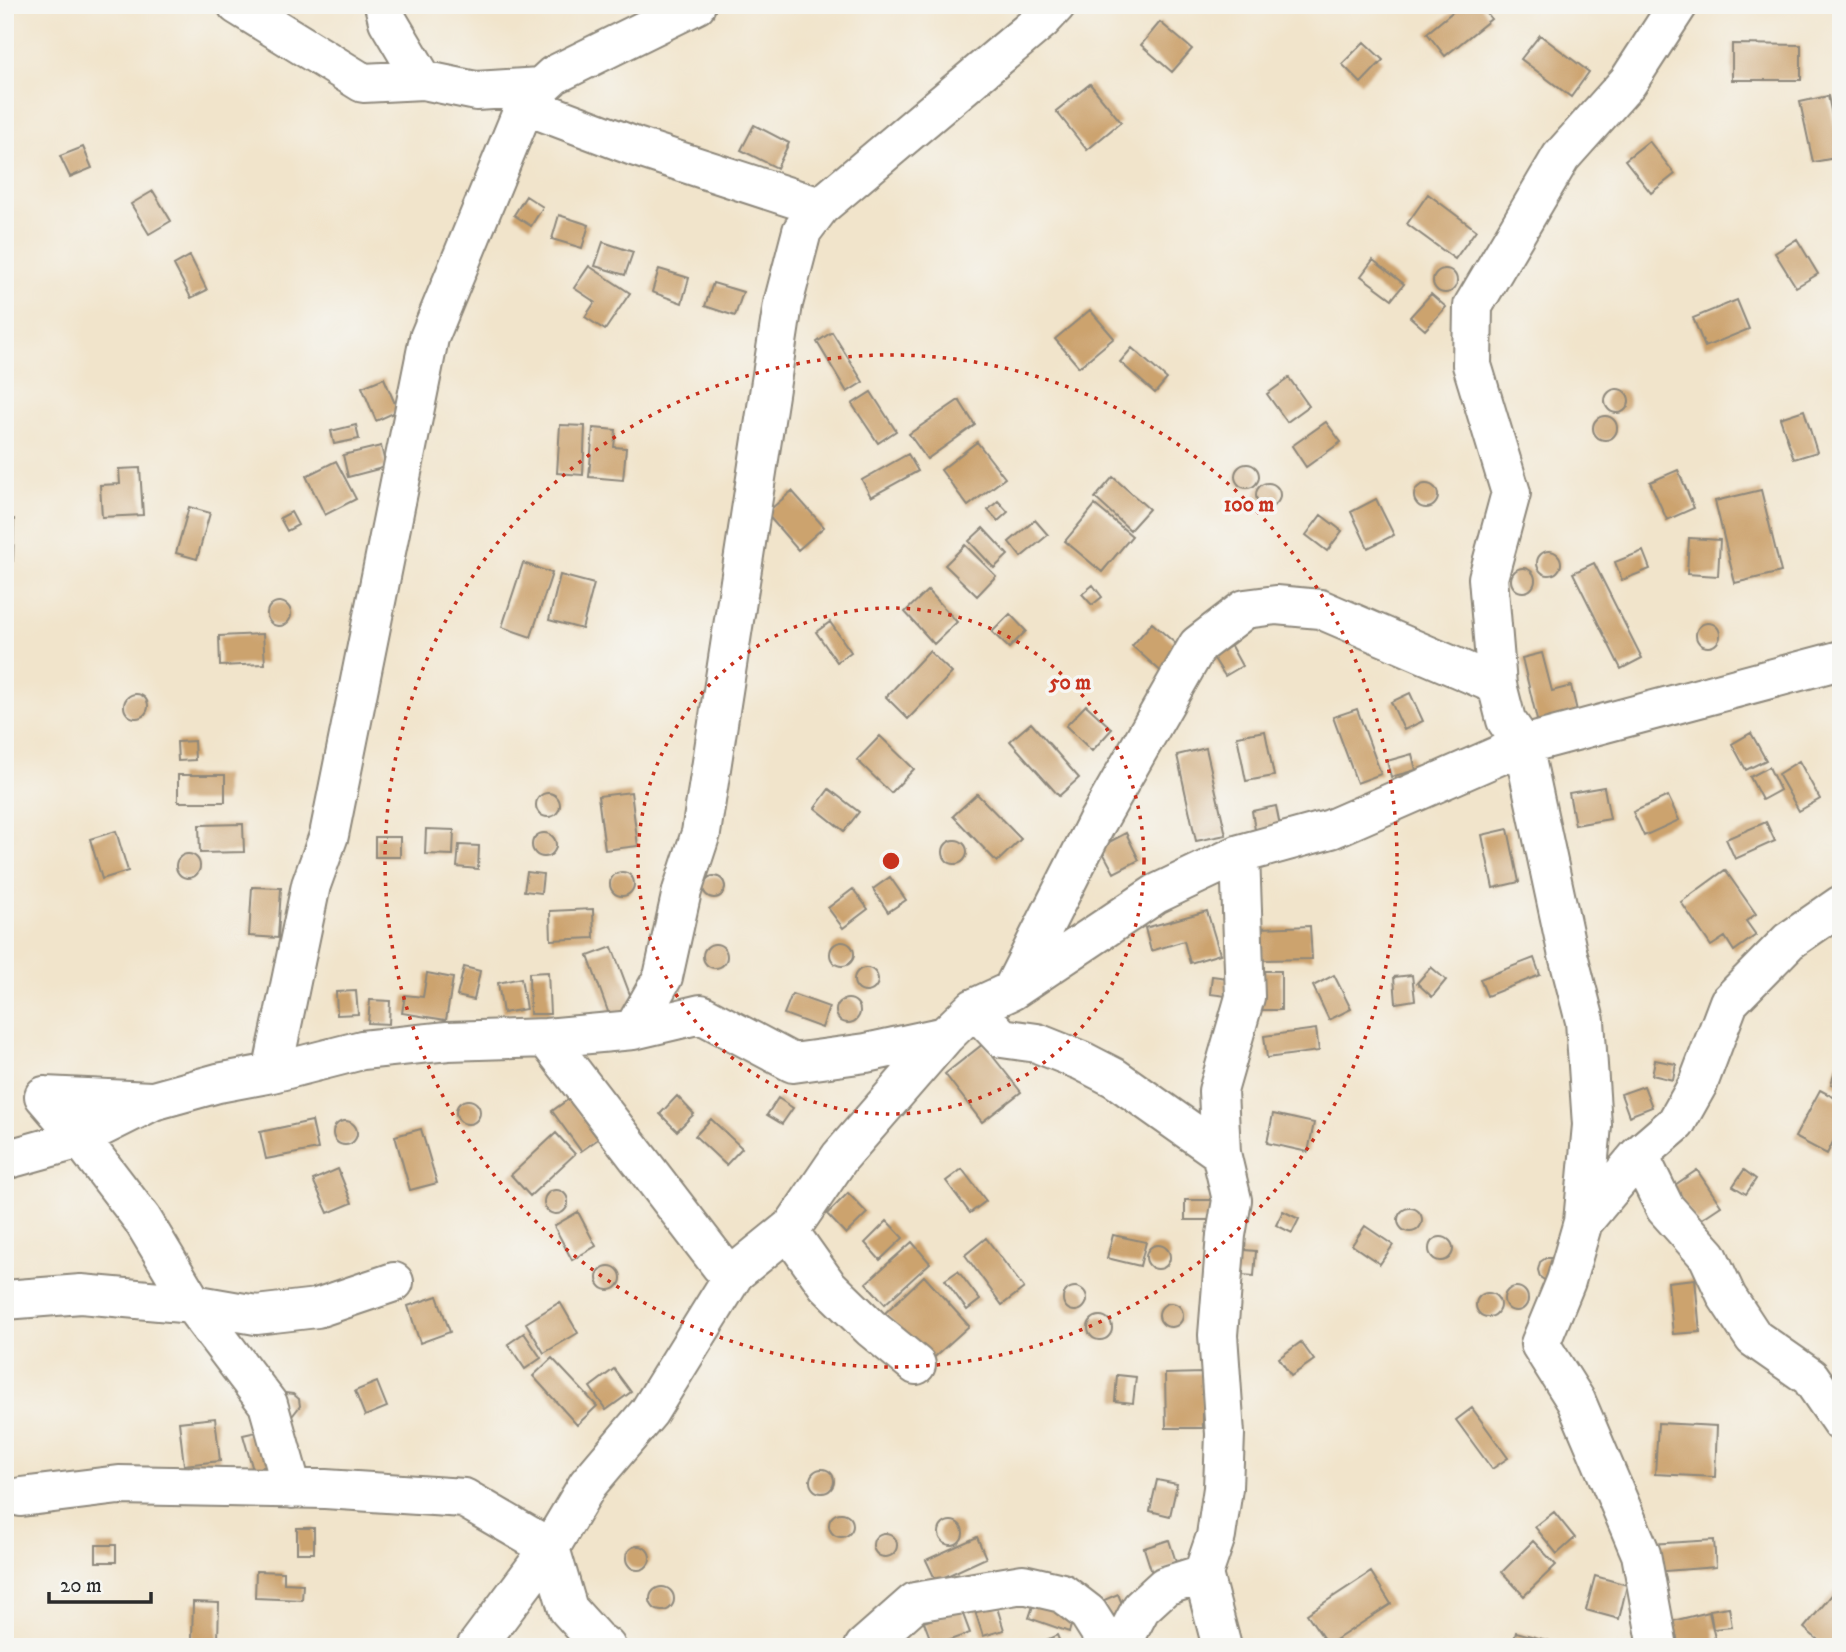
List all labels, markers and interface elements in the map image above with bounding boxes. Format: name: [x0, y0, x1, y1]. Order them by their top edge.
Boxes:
text: 100 m: [1224, 492, 1274, 518]
text: 50 m: [1048, 670, 1091, 696]
centre of rings: [879, 849, 903, 873]
scale bar: [49, 1561, 150, 1605]
text: 20 m: [60, 1573, 102, 1599]

